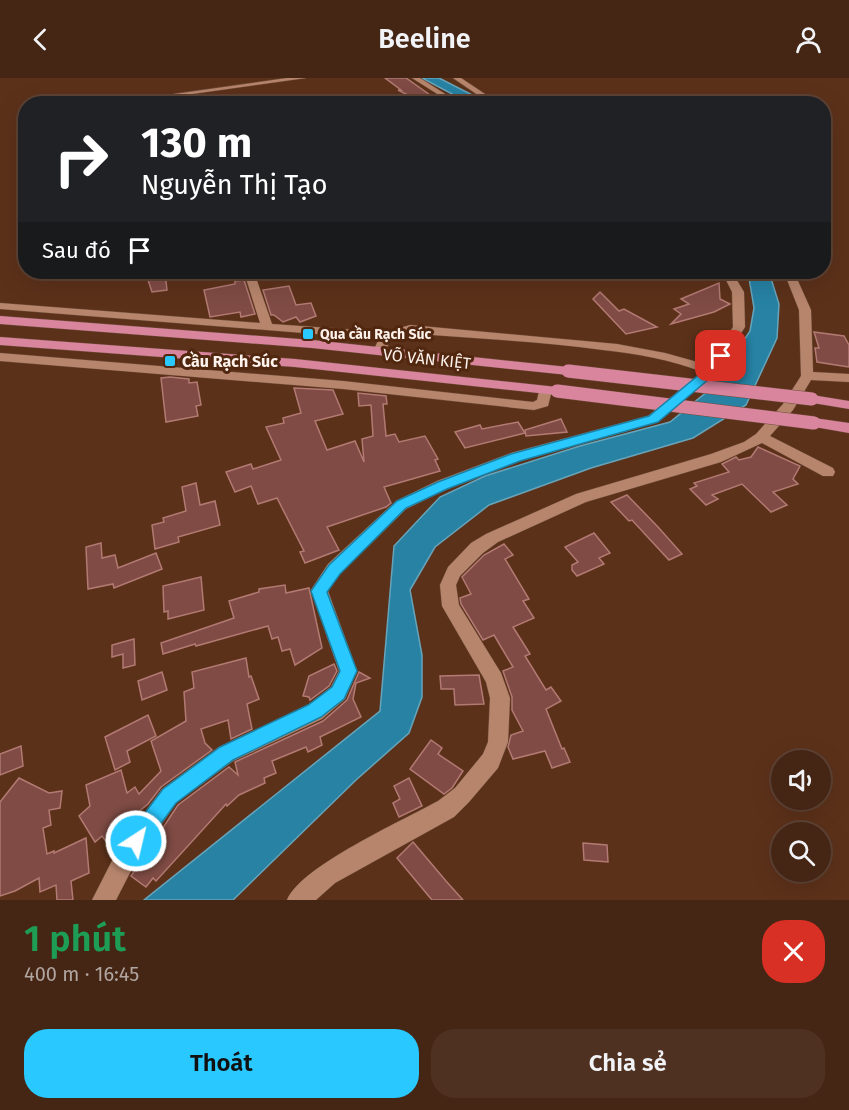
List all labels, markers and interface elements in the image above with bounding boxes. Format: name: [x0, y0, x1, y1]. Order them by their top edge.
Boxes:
icon: back: [24, 23, 57, 56]
text: Beeline: [378, 23, 471, 55]
icon: person: [792, 23, 825, 56]
text: 130 m: [141, 118, 252, 168]
icon: right: [42, 120, 120, 198]
text: Nguyễn Thị Tạo: [141, 169, 327, 201]
icon: arrive: [123, 234, 156, 267]
text: Sau đó: [42, 237, 111, 264]
place label: Qua cầu Rạch Súc: [320, 324, 432, 343]
marker: Qua cầu Rạch Súc: [301, 327, 315, 341]
pin: [695, 330, 746, 381]
icon: arrive: [704, 339, 737, 372]
street label: VÕ VĂN KIỆT: [382, 344, 473, 373]
place label: Cầu Rạch Súc: [182, 351, 278, 371]
marker: Cầu Rạch Súc: [163, 354, 177, 368]
map controls: [771, 750, 831, 882]
button: sound: [771, 750, 831, 810]
position arrow: [104, 809, 168, 873]
button: search: [771, 822, 831, 882]
text: 1 phút: [24, 917, 126, 961]
button: close: [762, 920, 825, 983]
text: 400 m · 16:45: [24, 962, 139, 986]
button: Thoát: [24, 1029, 419, 1098]
button: Chia sẻ: [431, 1029, 825, 1098]

